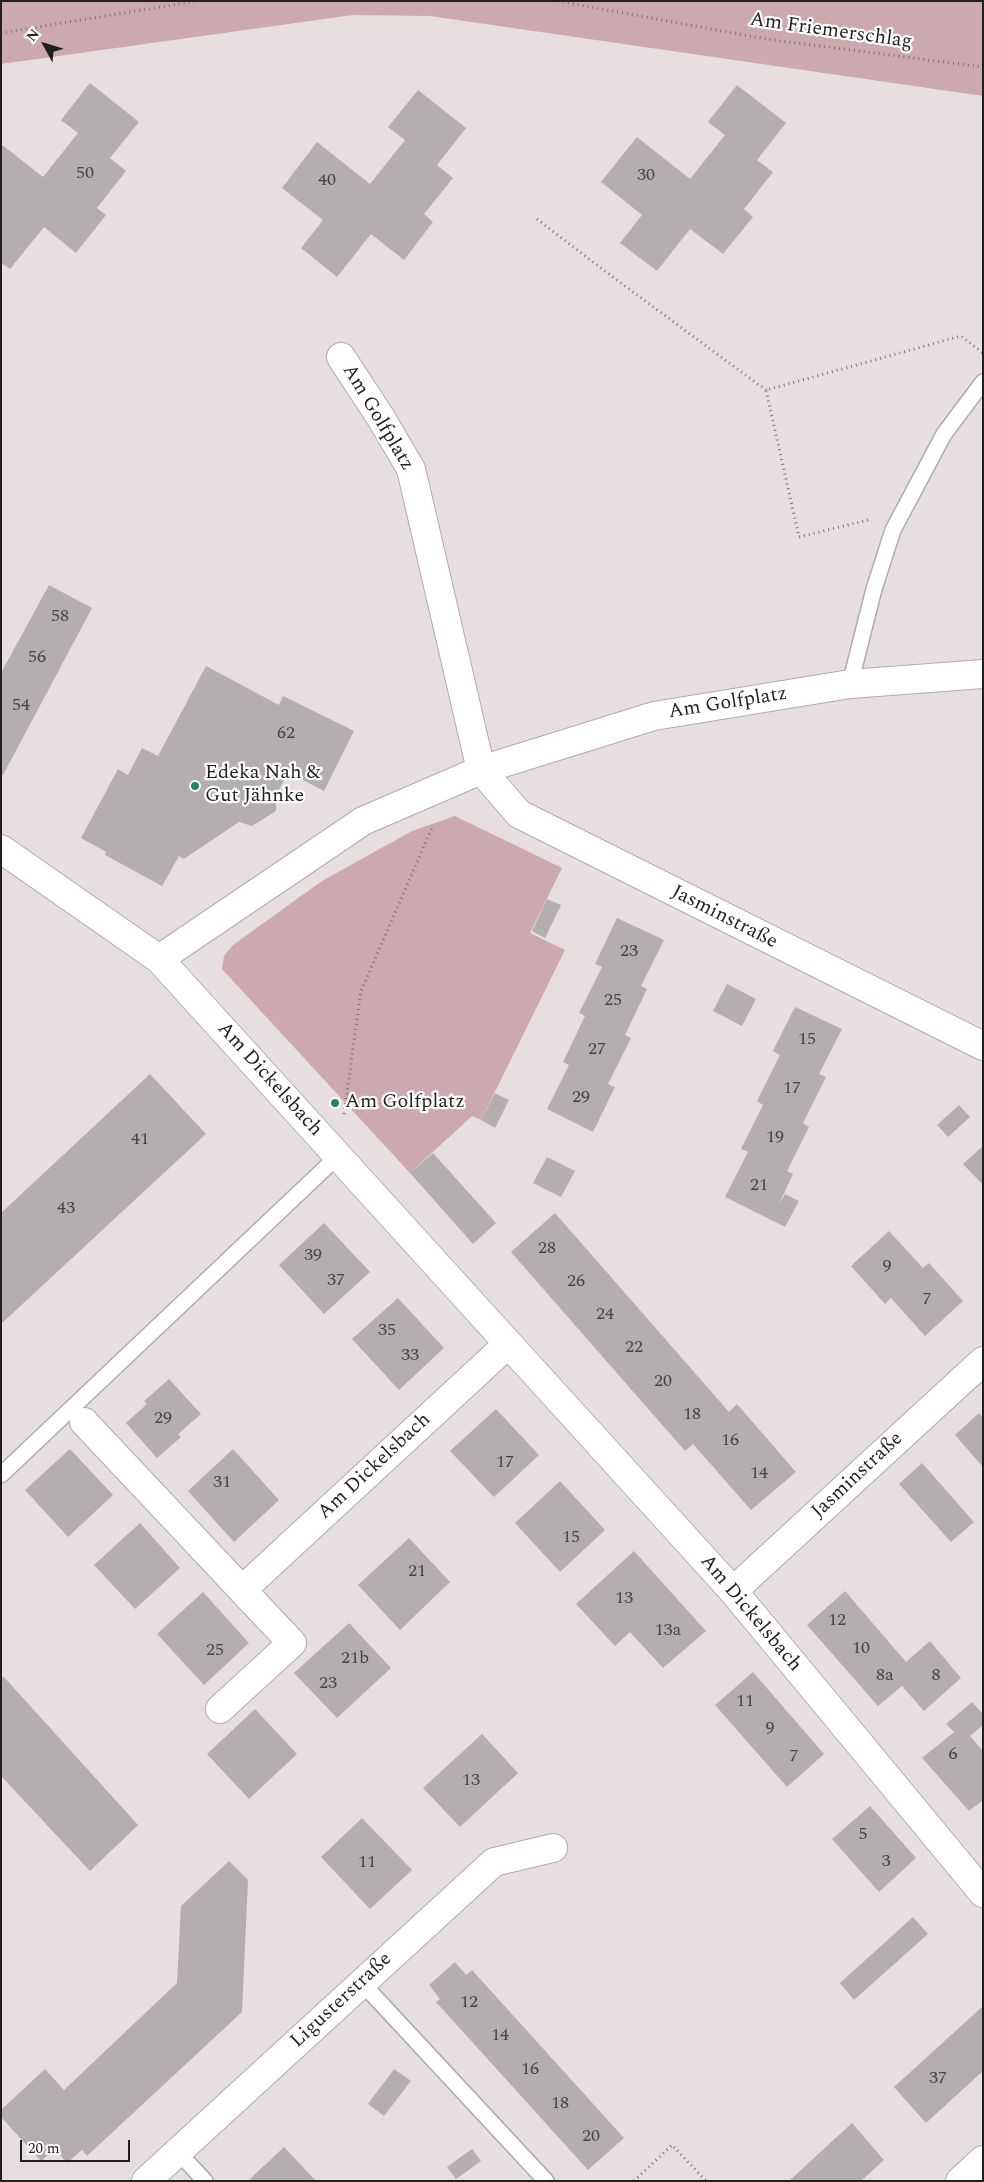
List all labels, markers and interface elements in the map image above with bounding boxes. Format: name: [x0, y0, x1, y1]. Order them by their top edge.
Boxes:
street label: Am Friemerschlag: [748, 9, 914, 55]
north arrow: [20, 20, 70, 70]
text: N: [21, 24, 45, 46]
house number: 50: [76, 163, 94, 185]
house number: 30: [637, 165, 655, 187]
house number: 40: [318, 170, 336, 192]
street label: Am Golfplatz: [336, 360, 418, 476]
house number: 58: [51, 606, 69, 628]
house number: 56: [28, 647, 46, 669]
street label: Am Golfplatz: [667, 683, 789, 725]
house number: 54: [12, 695, 30, 717]
house number: 62: [277, 723, 295, 745]
place label: Edeka Nah & Gut Jähnke: [205, 762, 321, 809]
marker: Edeka Nah & Gut Jähnke: [189, 780, 201, 792]
street label: Jasminstraße: [667, 881, 781, 955]
house number: 23: [620, 941, 638, 963]
house number: 25: [604, 990, 622, 1012]
street label: Am Dickelsbach: [211, 1018, 327, 1142]
house number: 15: [798, 1029, 816, 1051]
house number: 27: [588, 1039, 606, 1061]
house number: 17: [783, 1078, 801, 1100]
house number: 29: [572, 1087, 590, 1109]
place label: Am Golfplatz: [345, 1091, 465, 1115]
marker: Am Golfplatz: [329, 1097, 341, 1109]
house number: 19: [766, 1127, 784, 1149]
house number: 41: [131, 1129, 149, 1151]
house number: 21: [750, 1175, 768, 1197]
house number: 43: [57, 1198, 75, 1220]
house number: 28: [538, 1238, 556, 1260]
house number: 39: [304, 1245, 322, 1267]
house number: 9: [883, 1256, 891, 1278]
house number: 37: [327, 1270, 345, 1292]
house number: 26: [567, 1271, 585, 1293]
house number: 7: [923, 1289, 931, 1311]
house number: 24: [596, 1304, 614, 1326]
house number: 35: [378, 1320, 396, 1342]
house number: 22: [625, 1337, 643, 1359]
house number: 33: [401, 1345, 419, 1367]
house number: 20: [654, 1371, 672, 1393]
house number: 18: [683, 1404, 701, 1426]
house number: 29: [154, 1408, 172, 1430]
street label: Am Dickelsbach: [314, 1409, 436, 1525]
street label: Jasminstraße: [807, 1428, 909, 1524]
house number: 16: [721, 1430, 739, 1452]
house number: 17: [496, 1452, 514, 1474]
house number: 14: [750, 1463, 768, 1485]
house number: 31: [213, 1472, 231, 1494]
house number: 15: [562, 1527, 580, 1549]
street label: Am Dickelsbach: [694, 1551, 806, 1677]
house number: 21: [408, 1561, 426, 1583]
house number: 13: [615, 1588, 633, 1610]
house number: 12: [828, 1610, 846, 1632]
house number: 13a: [655, 1620, 681, 1642]
house number: 10: [852, 1638, 870, 1660]
house number: 25: [206, 1640, 224, 1662]
house number: 21b: [341, 1648, 369, 1670]
house number: 8a: [876, 1665, 894, 1687]
house number: 8: [932, 1665, 940, 1687]
house number: 23: [319, 1673, 337, 1695]
house number: 11: [736, 1691, 754, 1713]
house number: 9: [766, 1718, 774, 1740]
house number: 6: [949, 1744, 957, 1766]
house number: 7: [790, 1746, 798, 1768]
house number: 13: [462, 1770, 480, 1792]
house number: 5: [859, 1824, 867, 1846]
house number: 3: [882, 1851, 890, 1873]
house number: 11: [358, 1852, 376, 1874]
street label: Ligusterstraße: [286, 1948, 398, 2054]
house number: 12: [460, 1992, 478, 2014]
house number: 14: [491, 2025, 509, 2047]
house number: 16: [521, 2059, 539, 2081]
house number: 37: [929, 2068, 947, 2090]
house number: 18: [551, 2093, 569, 2115]
house number: 20: [582, 2126, 600, 2148]
scale bar: [22, 2130, 132, 2162]
text: 20 m: [28, 2137, 60, 2160]

